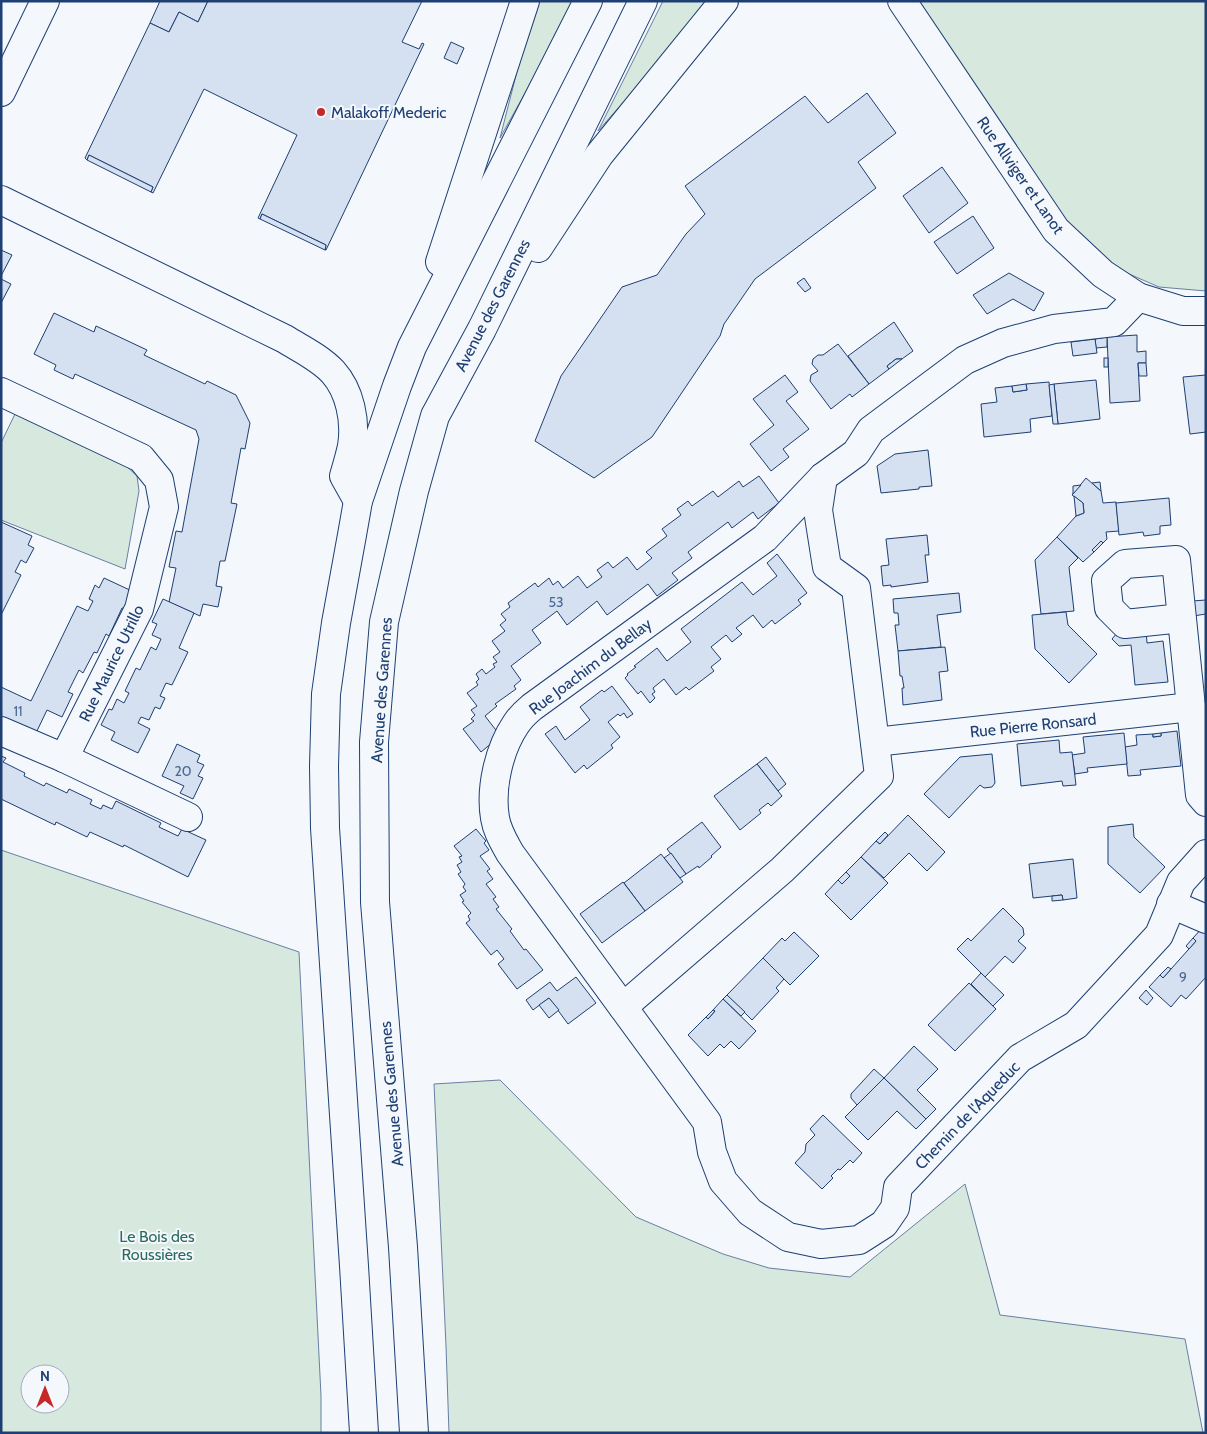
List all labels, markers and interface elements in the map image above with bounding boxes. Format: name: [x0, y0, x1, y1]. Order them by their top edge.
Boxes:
place label: Malakoff Mederic: [331, 103, 447, 122]
marker: Malakoff Mederic: [315, 106, 327, 118]
street label: Rue Allviger et Lanot: [973, 113, 1069, 238]
street label: Avenue des Garennes: [451, 236, 534, 374]
house number: 53: [548, 593, 564, 611]
street label: Rue Maurice Utrillo: [75, 602, 148, 725]
street label: Rue Joachim du Bellay: [525, 614, 655, 719]
street label: Avenue des Garennes: [367, 616, 396, 763]
house number: 11: [13, 702, 23, 720]
street label: Rue Pierre Ronsard: [969, 709, 1097, 742]
house number: 20: [174, 762, 192, 780]
house number: 9: [1179, 968, 1187, 986]
street label: Avenue des Garennes: [376, 1020, 407, 1167]
street label: Chemin de l'Aqueduc: [911, 1057, 1024, 1173]
park label: Le Bois des Roussières: [119, 1227, 195, 1264]
north arrow: [20, 1364, 70, 1414]
text: N: [40, 1367, 50, 1385]

